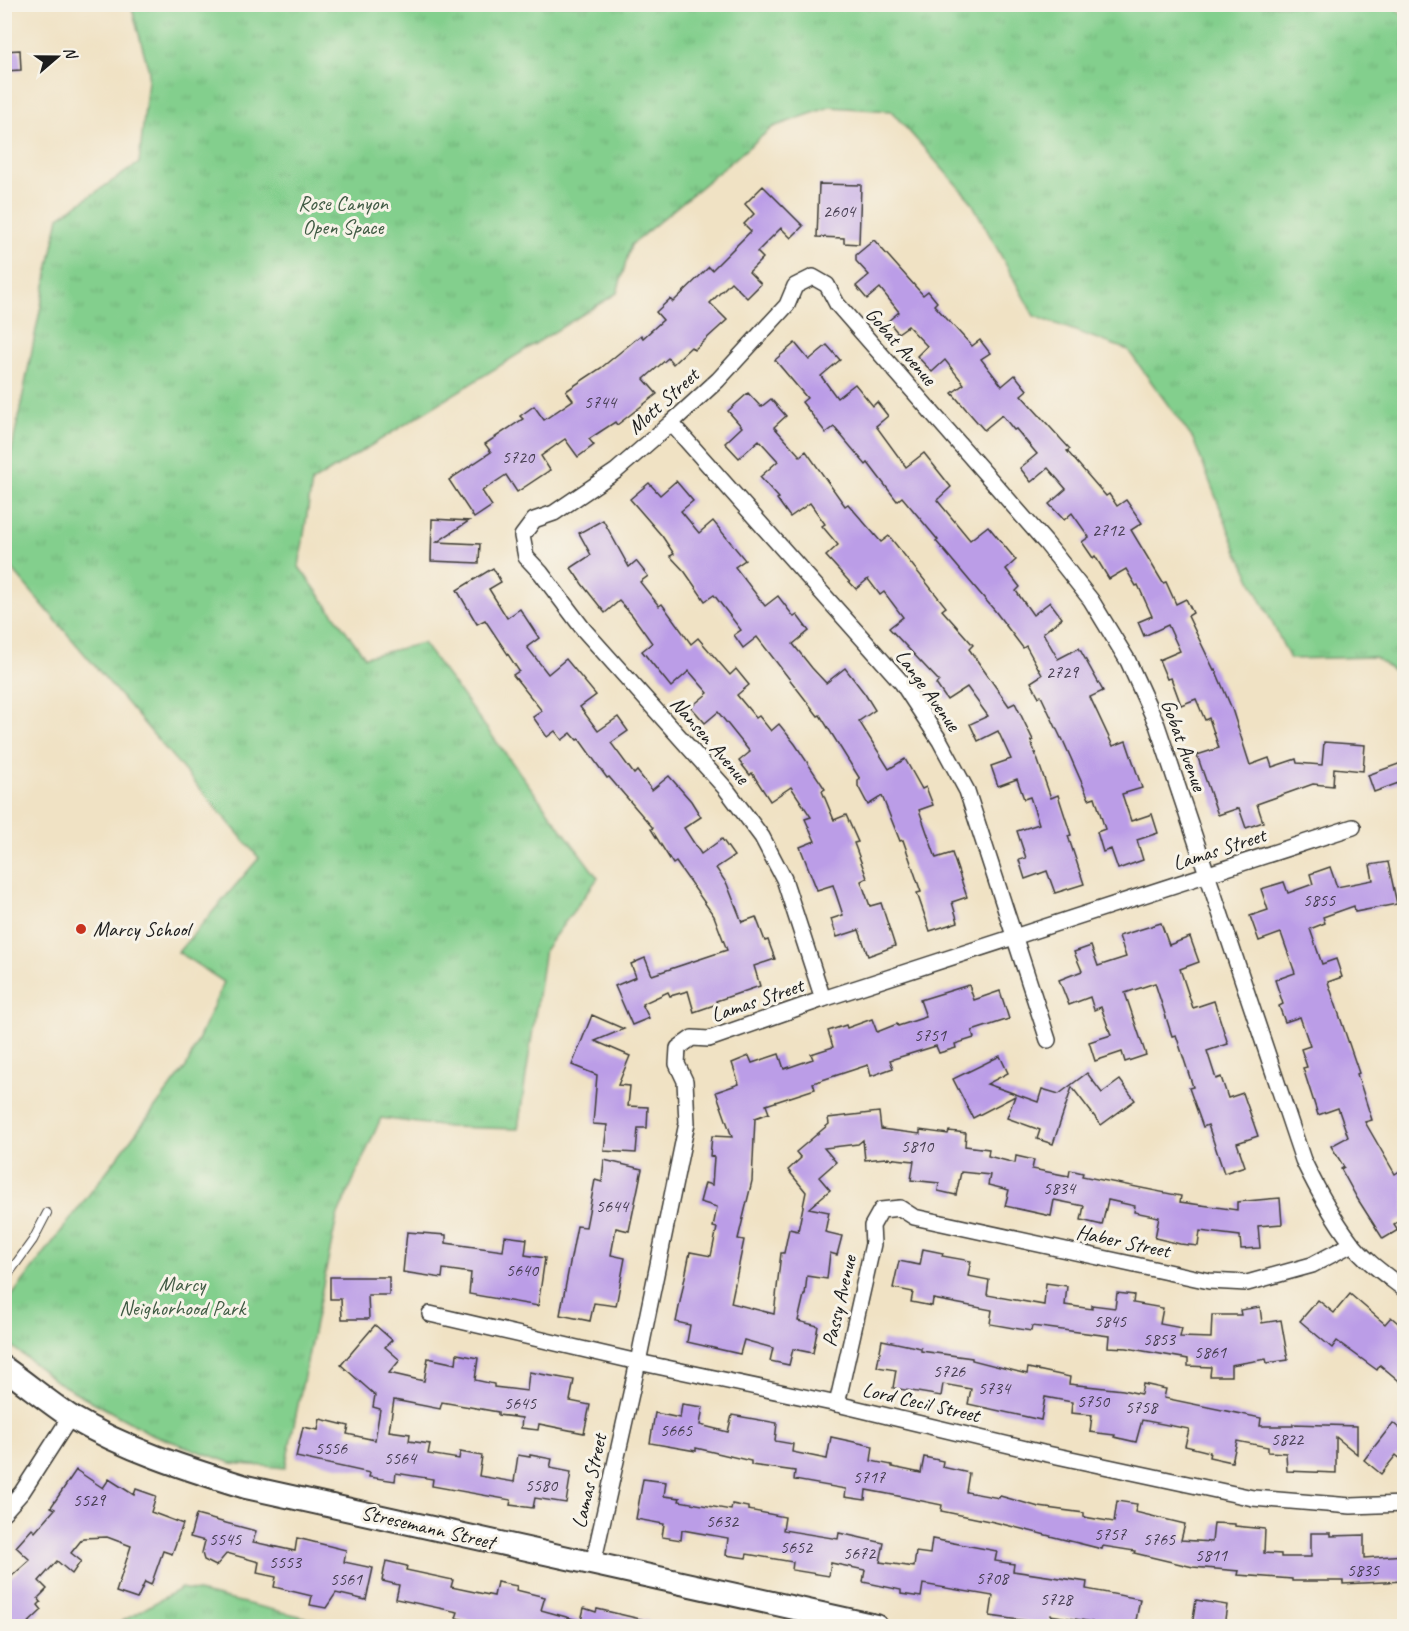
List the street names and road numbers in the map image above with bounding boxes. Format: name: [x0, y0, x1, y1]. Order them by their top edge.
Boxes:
street label: Gobat Avenue: [860, 301, 943, 391]
street label: Mott Street: [622, 361, 705, 440]
street label: Lange Avenue: [890, 644, 967, 737]
street label: Nansen Avenue: [665, 691, 756, 790]
street label: Gobat Avenue: [1155, 696, 1213, 795]
street label: Lamas Street: [1169, 821, 1271, 876]
street label: Lamas Street: [707, 971, 808, 1028]
street label: Haber Street: [1074, 1218, 1174, 1264]
street label: Passy Avenue: [816, 1252, 862, 1349]
street label: Lord Cecil Street: [860, 1376, 984, 1429]
street label: Lamas Street: [566, 1429, 613, 1531]
street label: Stresemann Street: [359, 1499, 500, 1556]

